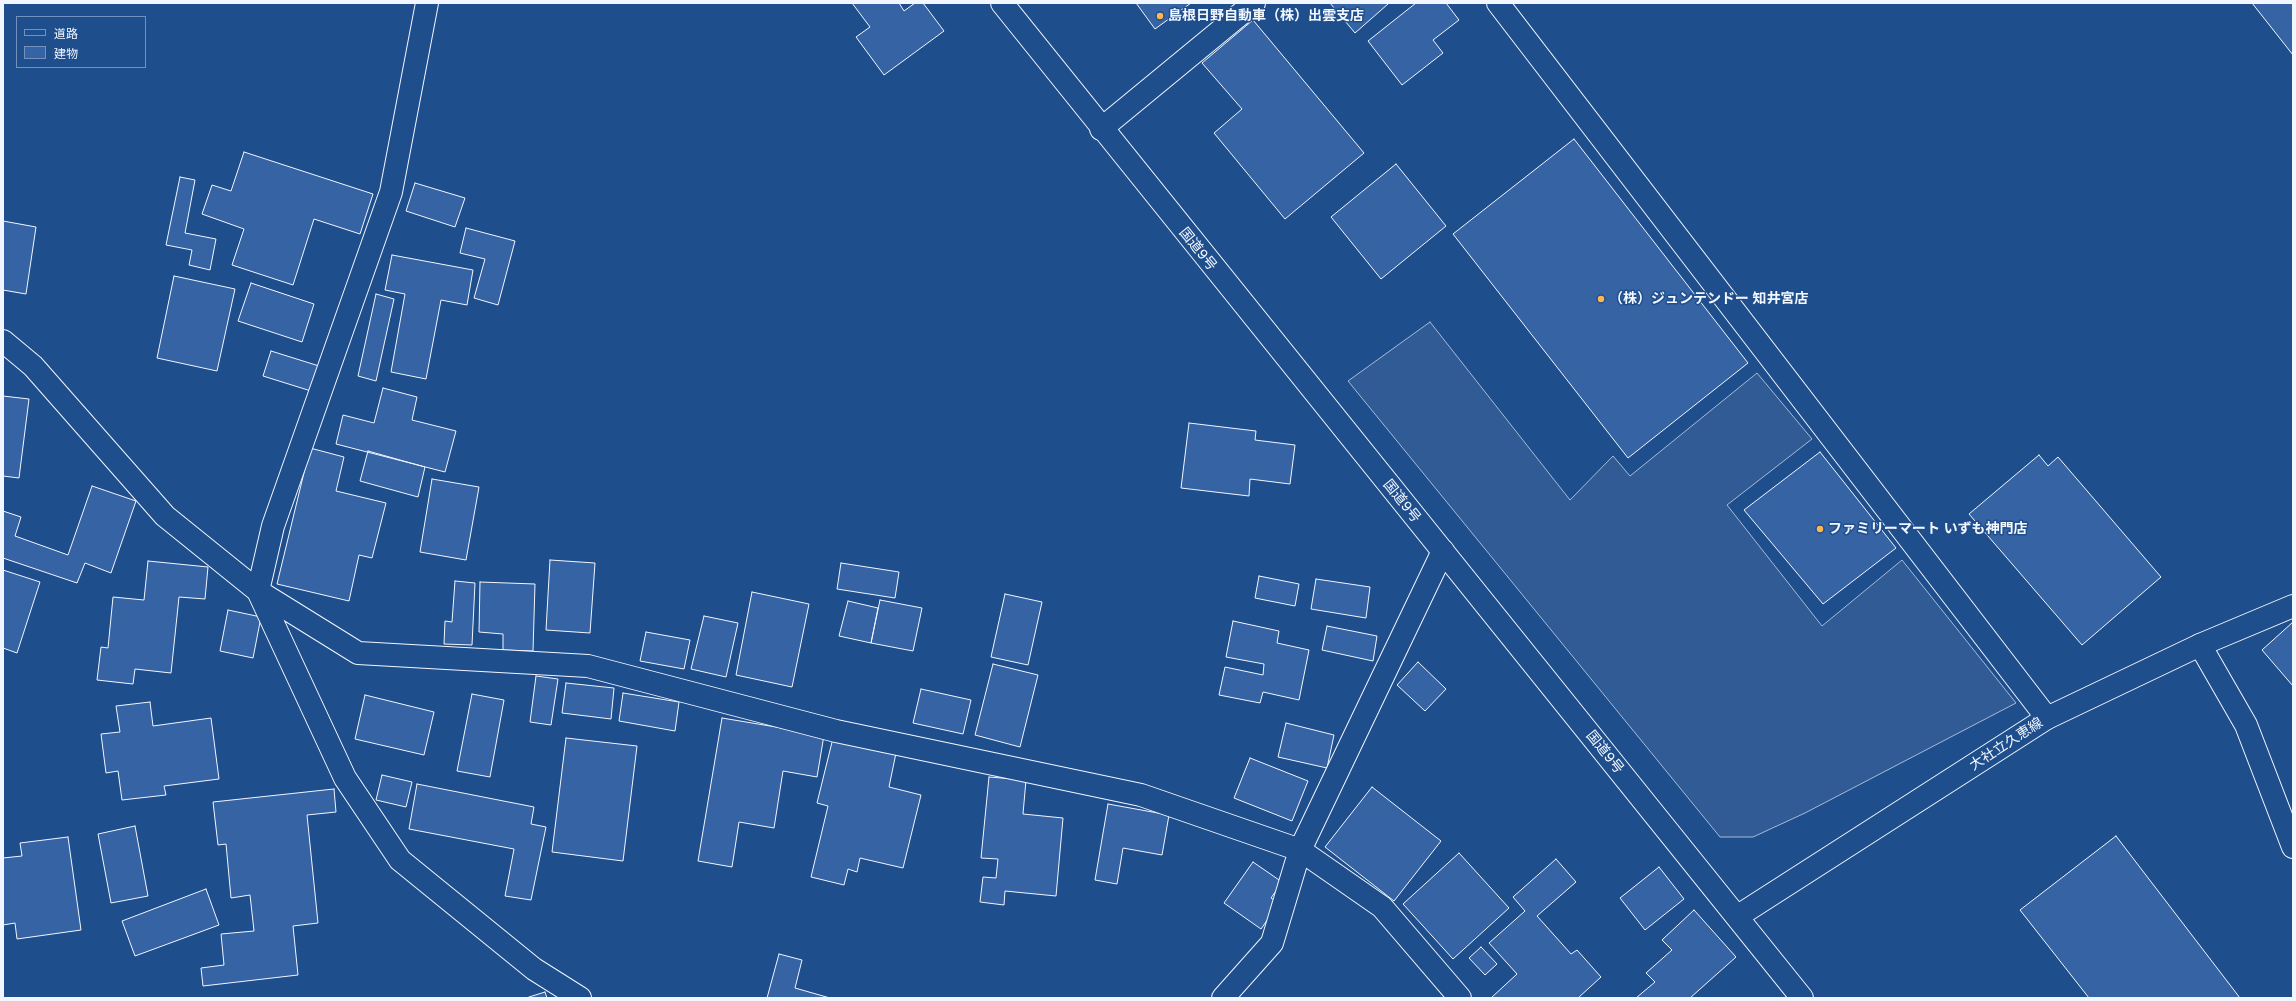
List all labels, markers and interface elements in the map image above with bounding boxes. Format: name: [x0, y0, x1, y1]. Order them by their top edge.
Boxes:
place label: 島根日野自動車（株）出雲支店: [1168, 8, 1364, 24]
marker: 島根日野自動車（株）出雲支店: [1155, 11, 1165, 21]
legend: [16, 16, 146, 68]
text: 道路: [54, 26, 78, 41]
text: 建物: [54, 46, 78, 61]
street label: 国道9号: [1176, 224, 1220, 274]
place label: （株）ジュンテンドー 知井宮店: [1609, 291, 1808, 307]
marker: （株）ジュンテンドー 知井宮店: [1596, 294, 1606, 304]
street label: 国道9号: [1380, 476, 1424, 526]
place label: ファミリーマート いずも神門店: [1828, 521, 2027, 537]
marker: ファミリーマート いずも神門店: [1815, 524, 1825, 534]
street label: 大社立久恵線: [1966, 714, 2046, 774]
street label: 国道9号: [1583, 727, 1627, 777]

